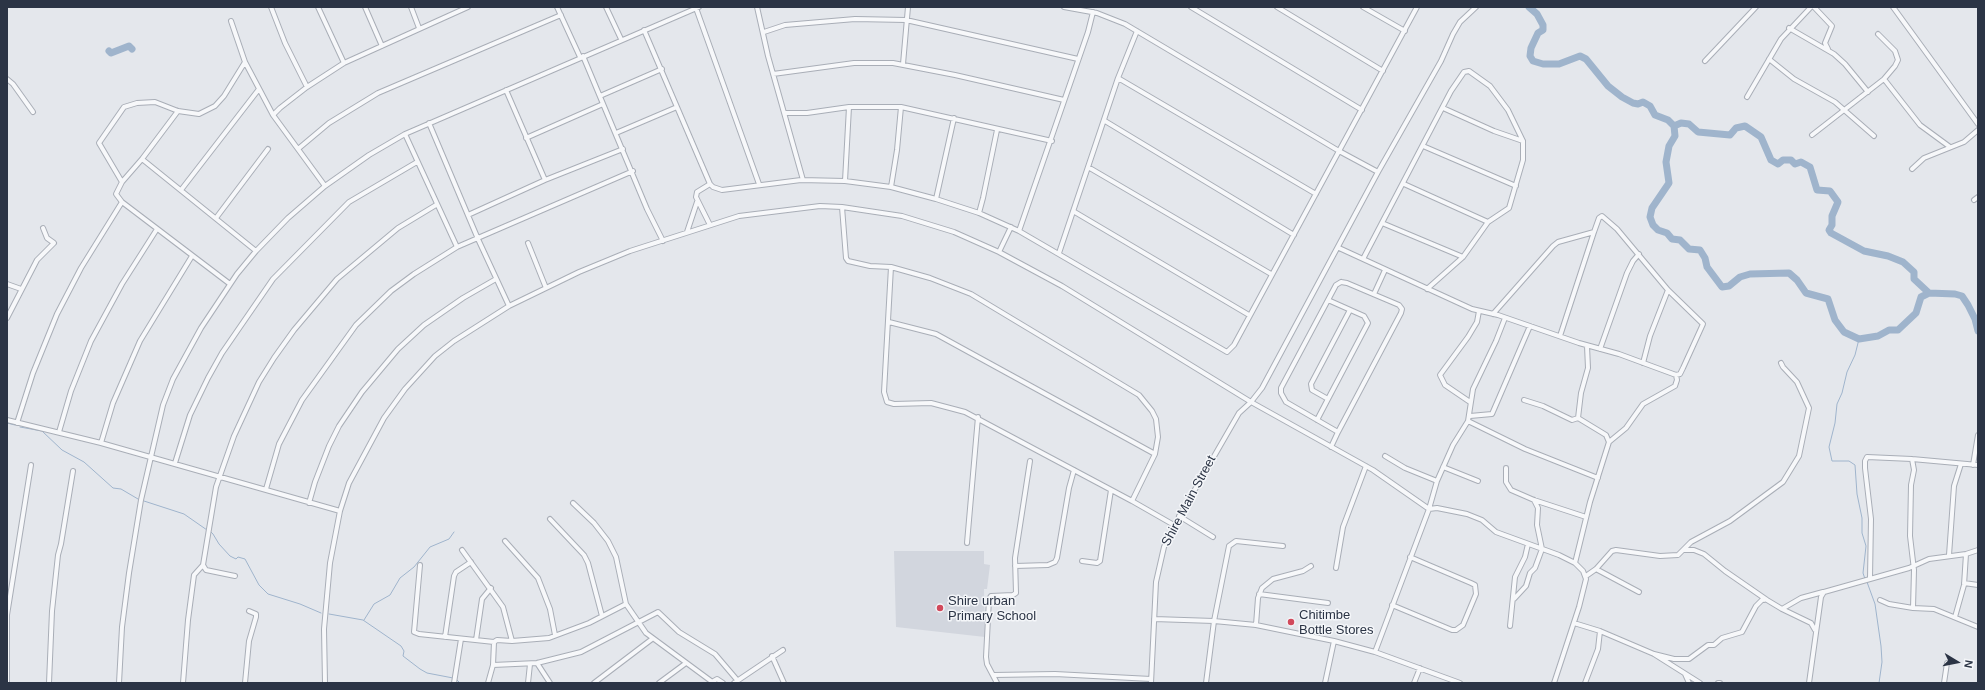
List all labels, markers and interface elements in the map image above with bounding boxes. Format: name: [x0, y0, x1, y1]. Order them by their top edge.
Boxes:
street label: Shire Main Street: [1159, 453, 1219, 549]
place label: Shire urban Primary School: [948, 593, 1036, 624]
marker: Shire urban Primary School: [935, 603, 945, 613]
place label: Chitimbe Bottle Stores: [1299, 607, 1373, 638]
marker: Chitimbe Bottle Stores: [1286, 617, 1296, 627]
north arrow: [1937, 642, 1977, 682]
text: N: [1962, 659, 1975, 669]

